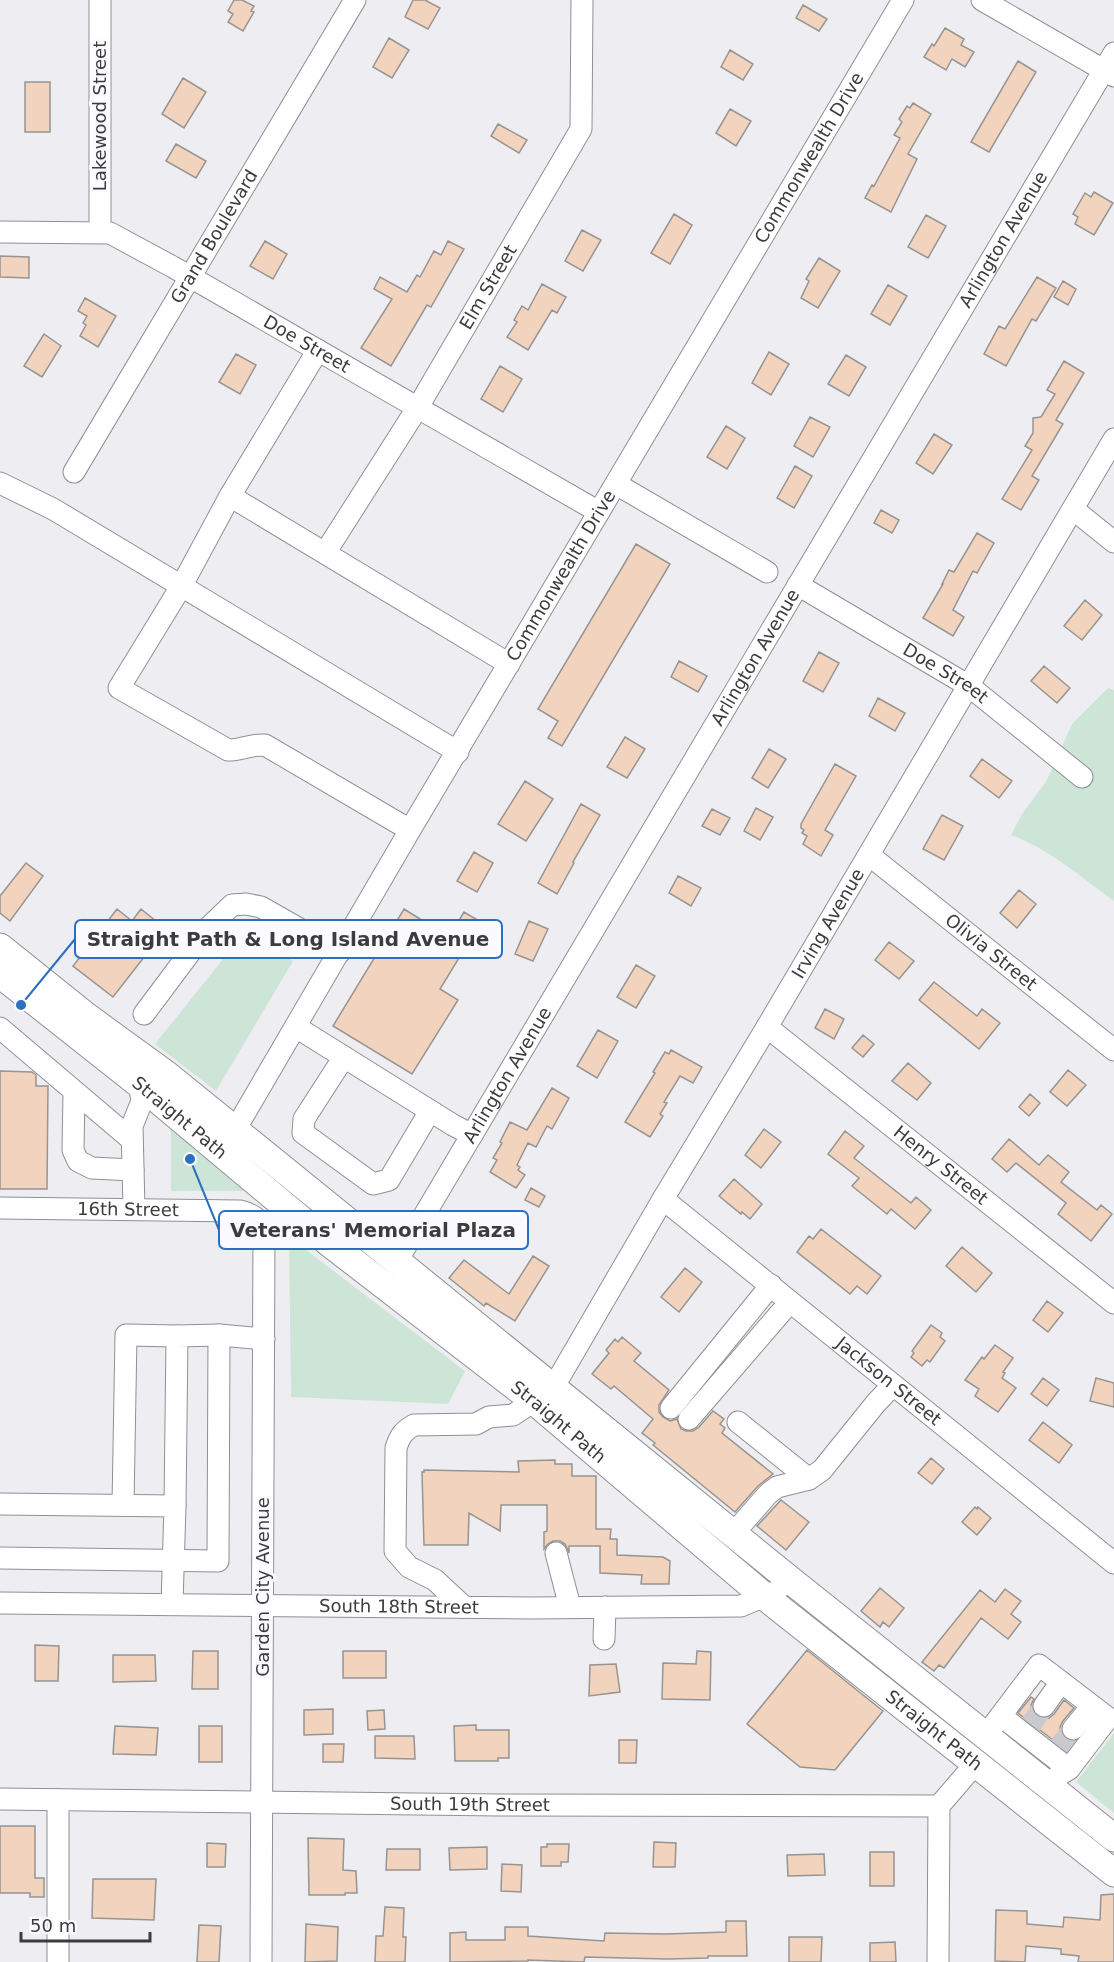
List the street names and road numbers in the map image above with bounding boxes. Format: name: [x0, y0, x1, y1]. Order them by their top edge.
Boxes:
street label: Lakewood Street: [89, 41, 110, 191]
street label: Commonwealth Drive: [750, 68, 868, 247]
street label: Grand Boulevard: [166, 166, 262, 307]
street label: Arlington Avenue: [954, 167, 1051, 311]
street label: Elm Street: [455, 241, 521, 333]
street label: Doe Street: [260, 310, 354, 377]
street label: Commonwealth Drive: [502, 486, 620, 665]
street label: Arlington Avenue: [706, 585, 803, 729]
street label: Doe Street: [899, 638, 993, 707]
street label: Irving Avenue: [787, 865, 868, 982]
street label: Olivia Street: [941, 909, 1041, 995]
street label: Arlington Avenue: [458, 1003, 555, 1147]
street label: Straight Path: [128, 1072, 231, 1163]
street label: Henry Street: [890, 1121, 992, 1209]
street label: 16th Street: [77, 1198, 179, 1220]
street label: Jackson Street: [831, 1331, 946, 1429]
street label: Straight Path: [507, 1376, 610, 1467]
street label: Garden City Avenue: [252, 1497, 273, 1677]
street label: South 18th Street: [319, 1595, 479, 1618]
street label: Straight Path: [882, 1685, 987, 1775]
street label: South 19th Street: [390, 1793, 550, 1815]

